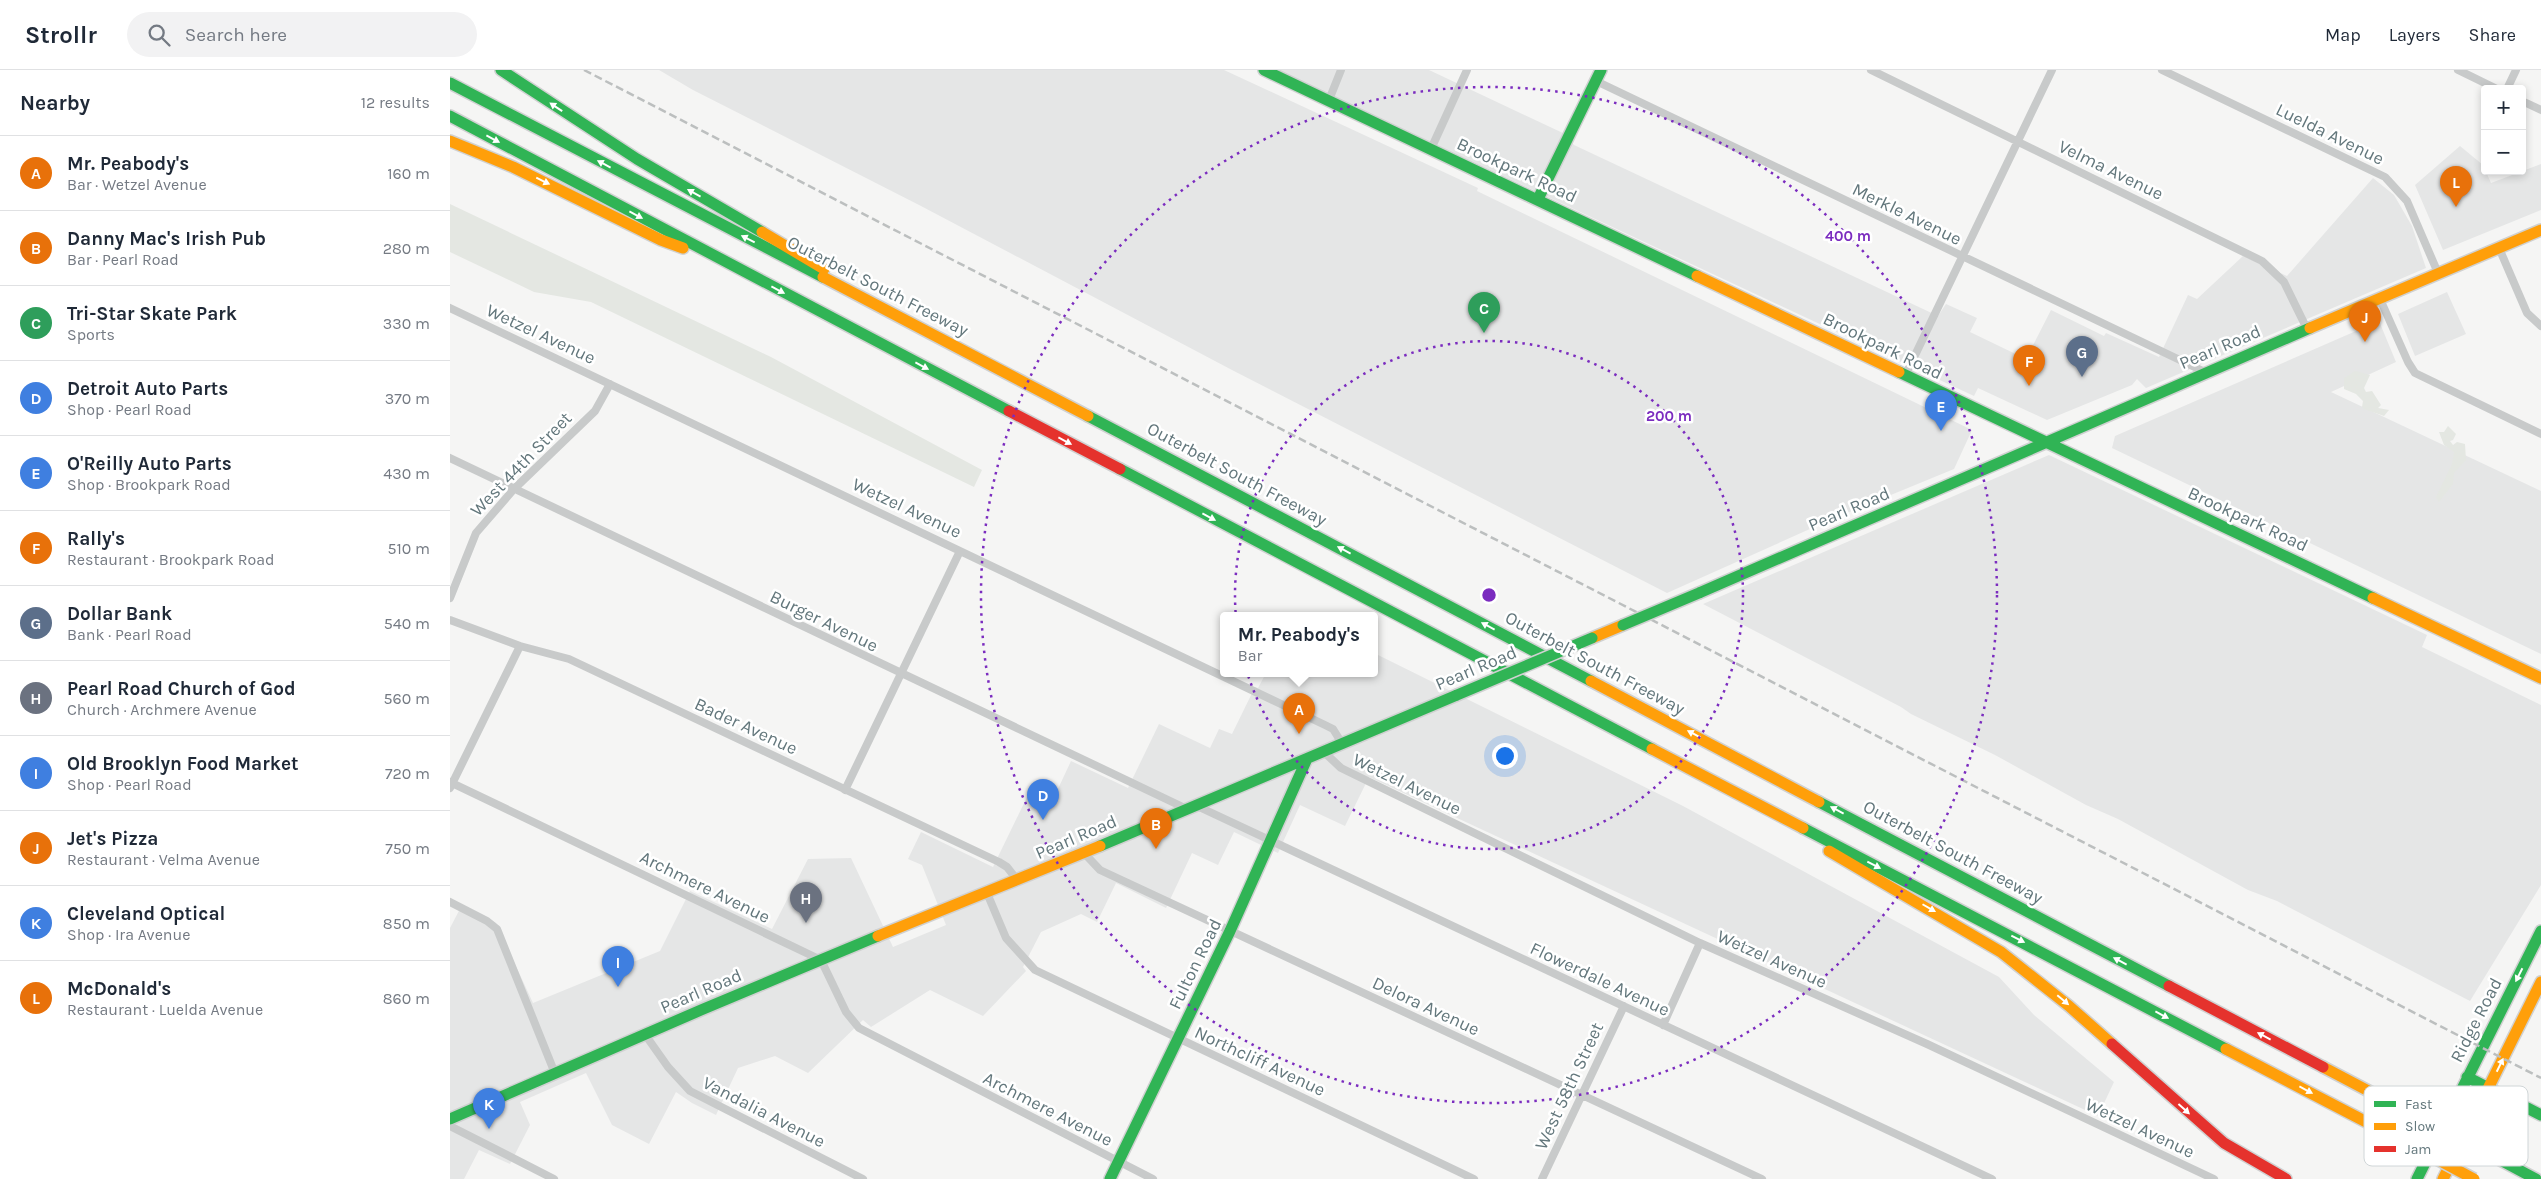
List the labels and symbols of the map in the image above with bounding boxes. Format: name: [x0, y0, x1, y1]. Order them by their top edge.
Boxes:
street label: Luelda Avenue: [2272, 98, 2388, 170]
one-way arrow: [550, 102, 563, 112]
street label: Brookpark Road: [1453, 132, 1581, 208]
one-way arrow: [486, 134, 500, 143]
street label: Velma Avenue: [2055, 135, 2167, 205]
one-way arrow: [597, 160, 611, 168]
pin: L: [2440, 166, 2472, 207]
one-way arrow: [536, 177, 550, 185]
street label: Merkle Avenue: [1849, 178, 1965, 250]
one-way arrow: [688, 188, 701, 197]
one-way arrow: [629, 211, 644, 219]
text: 400 m: [1825, 227, 1871, 245]
street label: Outerbelt South Freeway: [784, 231, 973, 342]
one-way arrow: [741, 235, 756, 243]
one-way arrow: [771, 286, 785, 294]
pin: C: [1468, 292, 1500, 333]
street label: Wetzel Avenue: [483, 299, 599, 369]
pin: J: [2349, 301, 2381, 342]
street label: Brookpark Road: [1820, 308, 1946, 384]
street label: Pearl Road: [2176, 320, 2264, 374]
pin: G: [2066, 336, 2098, 377]
pin: F: [2013, 345, 2045, 386]
one-way arrow: [914, 362, 929, 370]
pin: E: [1925, 390, 1957, 431]
street label: West 44th Street: [466, 407, 577, 521]
text: 200 m: [1646, 407, 1692, 425]
street label: Outerbelt South Freeway: [1143, 417, 1331, 531]
one-way arrow: [1058, 437, 1073, 445]
street label: Wetzel Avenue: [849, 473, 965, 543]
street label: Brookpark Road: [2184, 481, 2312, 557]
street label: Pearl Road: [1805, 482, 1893, 536]
one-way arrow: [1202, 513, 1216, 521]
one-way arrow: [1337, 546, 1351, 554]
street label: Burger Avenue: [766, 585, 882, 657]
centre of rings: [1480, 586, 1498, 604]
street label: Outerbelt South Freeway: [1501, 606, 1689, 720]
one-way arrow: [1481, 622, 1495, 630]
street label: Pearl Road: [1432, 641, 1520, 695]
street label: Bader Avenue: [691, 693, 801, 759]
pin: A: [1283, 693, 1315, 734]
one-way arrow: [1686, 730, 1701, 738]
your location: [1492, 743, 1518, 769]
street label: Wetzel Avenue: [1349, 748, 1465, 820]
pin: D: [1027, 779, 1059, 820]
street label: Outerbelt South Freeway: [1859, 795, 2047, 909]
one-way arrow: [1830, 806, 1845, 814]
pin: B: [1140, 808, 1172, 849]
street label: Pearl Road: [1032, 810, 1120, 864]
street label: Archmere Avenue: [636, 846, 774, 928]
one-way arrow: [1866, 861, 1881, 869]
pin: H: [790, 882, 822, 923]
one-way arrow: [1923, 904, 1936, 913]
street label: Fulton Road: [1164, 915, 1226, 1013]
street label: Wetzel Avenue: [1714, 925, 1830, 993]
one-way arrow: [2011, 935, 2025, 943]
street label: Flowerdale Avenue: [1527, 937, 1673, 1021]
pin: I: [602, 946, 634, 987]
one-way arrow: [2113, 957, 2127, 965]
street label: Pearl Road: [657, 964, 745, 1018]
one-way arrow: [2515, 968, 2523, 982]
street label: Delora Avenue: [1369, 972, 1483, 1040]
street label: Ridge Road: [2445, 974, 2507, 1066]
one-way arrow: [2056, 995, 2069, 1006]
one-way arrow: [2155, 1011, 2169, 1019]
street label: West 58th Street: [1530, 1019, 1608, 1153]
street label: Northcliff Avenue: [1191, 1021, 1329, 1101]
one-way arrow: [2257, 1032, 2271, 1040]
one-way arrow: [2497, 1058, 2505, 1072]
street label: Archmere Avenue: [980, 1067, 1116, 1151]
street label: Vandalia Avenue: [699, 1072, 829, 1152]
one-way arrow: [2299, 1086, 2313, 1094]
legend: [2364, 1086, 2528, 1166]
pin: K: [473, 1088, 505, 1129]
street label: Wetzel Avenue: [2082, 1093, 2198, 1163]
text: Fast: [2405, 1096, 2432, 1113]
one-way arrow: [2178, 1103, 2191, 1114]
text: Slow: [2405, 1118, 2435, 1135]
text: Jam: [2405, 1141, 2431, 1158]

